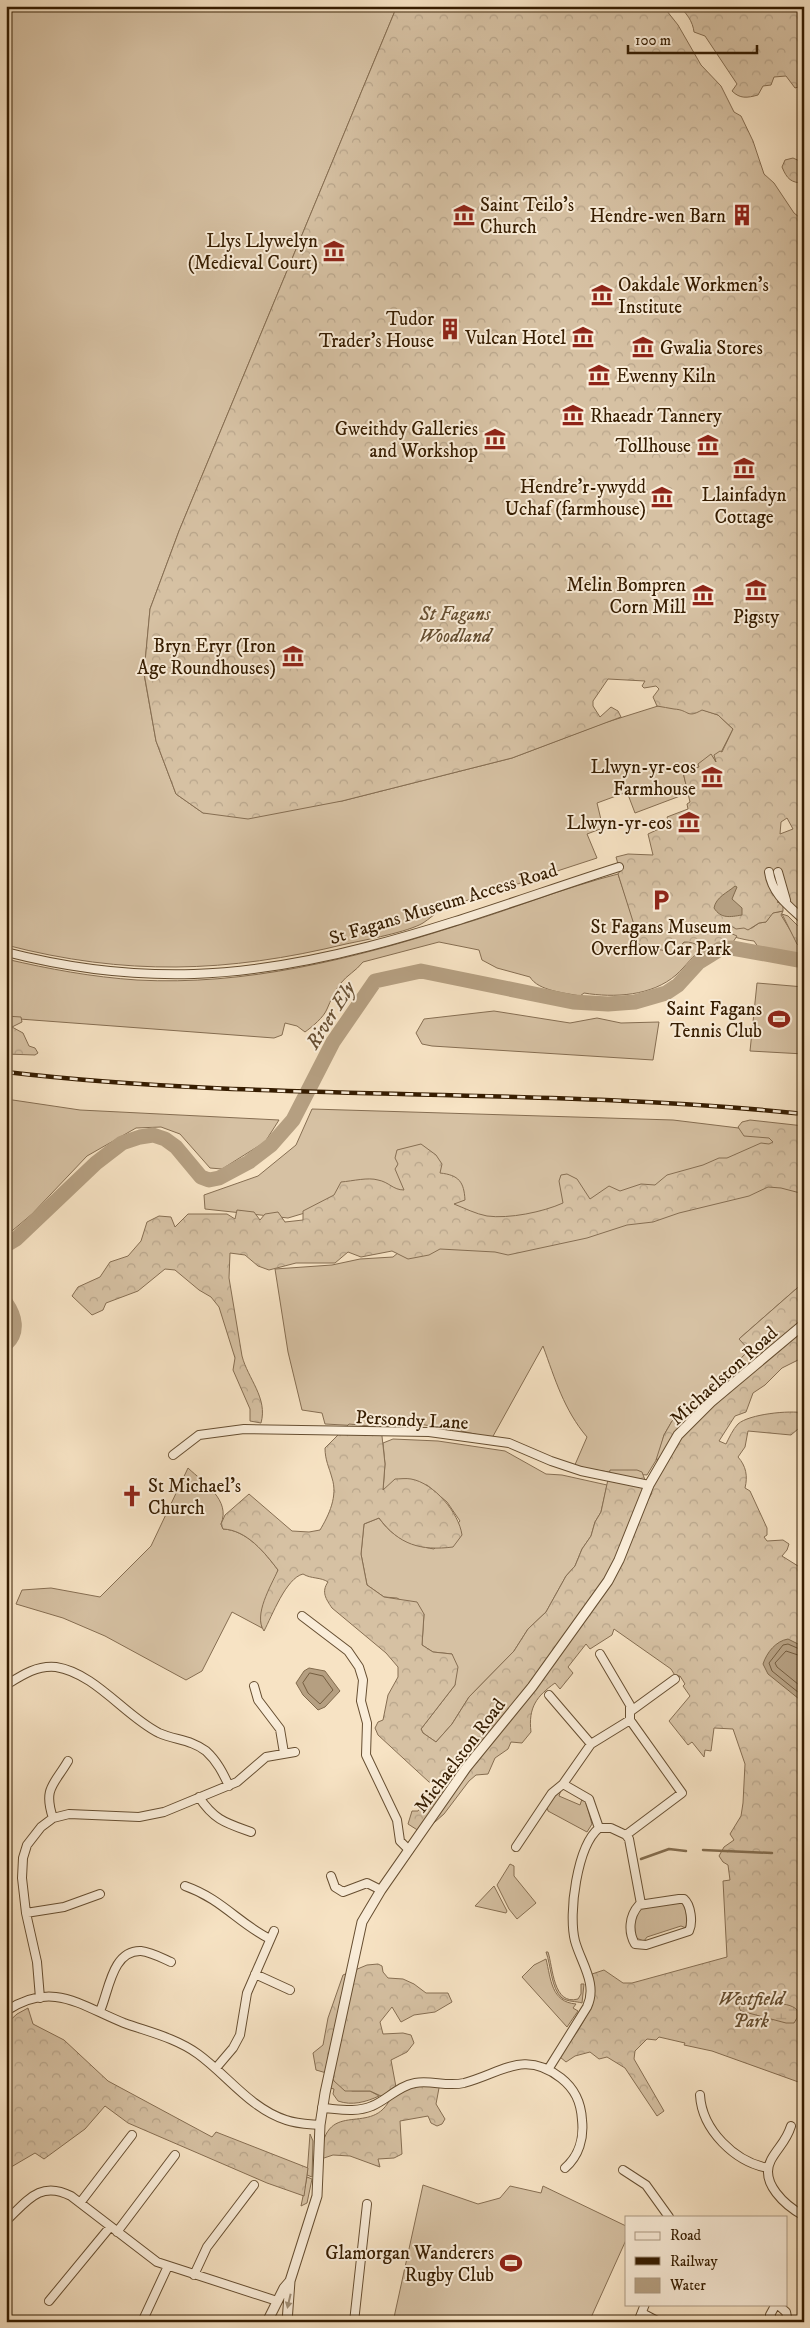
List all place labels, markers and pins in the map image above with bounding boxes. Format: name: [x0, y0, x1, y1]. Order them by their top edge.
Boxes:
place label: Saint Teilo's Church: [480, 194, 574, 239]
museum icon: Saint Teilo's Church: [451, 202, 477, 228]
building icon: Hendre-wen Barn: [729, 202, 755, 228]
place label: Hendre-wen Barn: [589, 205, 726, 228]
place label: Llys Llywelyn (Medieval Court): [188, 230, 318, 275]
museum icon: Llys Llywelyn (Medieval Court): [321, 238, 347, 264]
place label: Oakdale Workmen's Institute: [618, 274, 769, 319]
museum icon: Oakdale Workmen's Institute: [589, 282, 615, 308]
place label: Tudor Trader's House: [319, 308, 434, 353]
building icon: Tudor Trader's House: [437, 316, 463, 342]
museum icon: Vulcan Hotel: [570, 324, 596, 350]
place label: Vulcan Hotel: [464, 327, 566, 350]
museum icon: Gwalia Stores: [630, 334, 656, 360]
place label: Gwalia Stores: [660, 337, 763, 360]
museum icon: Ewenny Kiln: [586, 362, 612, 388]
place label: Ewenny Kiln: [616, 365, 716, 388]
museum icon: Rhaeadr Tannery: [560, 402, 586, 428]
place label: Rhaeadr Tannery: [590, 405, 723, 428]
place label: Gweithdy Galleries and Workshop: [335, 418, 478, 463]
museum icon: Gweithdy Galleries and Workshop: [482, 426, 508, 452]
museum icon: Tollhouse: [695, 432, 721, 458]
place label: Tollhouse: [616, 435, 691, 458]
museum icon: Llainfadyn Cottage: [731, 455, 757, 481]
place label: Hendre'r-ywydd Uchaf (farmhouse): [505, 476, 647, 521]
museum icon: Hendre'r-ywydd Uchaf (farmhouse): [649, 484, 675, 510]
place label: Llainfadyn Cottage: [702, 484, 787, 529]
place label: Melin Bompren Corn Mill: [567, 574, 686, 619]
museum icon: Pigsty: [743, 577, 769, 603]
museum icon: Melin Bompren Corn Mill: [690, 582, 716, 608]
place label: Pigsty: [733, 606, 780, 629]
place label: Bryn Eryr (Iron Age Roundhouses): [137, 635, 276, 680]
museum icon: Bryn Eryr (Iron Age Roundhouses): [280, 643, 306, 669]
place label: Llwyn-yr-eos Farmhouse: [590, 756, 696, 801]
museum icon: Llwyn-yr-eos Farmhouse: [699, 764, 725, 790]
museum icon: Llwyn-yr-eos: [676, 809, 702, 835]
place label: Llwyn-yr-eos: [566, 812, 672, 835]
parking icon: St Fagans Museum Overflow Car Park: [648, 887, 674, 913]
place label: St Fagans Museum Overflow Car Park: [591, 916, 732, 961]
place label: Saint Fagans Tennis Club: [666, 998, 762, 1043]
sports icon: Saint Fagans Tennis Club: [766, 1006, 792, 1032]
place label: St Michael's Church: [148, 1475, 241, 1520]
church icon: St Michael's Church: [119, 1483, 145, 1509]
place label: Glamorgan Wanderers Rugby Club: [325, 2242, 494, 2287]
sports icon: Glamorgan Wanderers Rugby Club: [498, 2250, 524, 2276]

